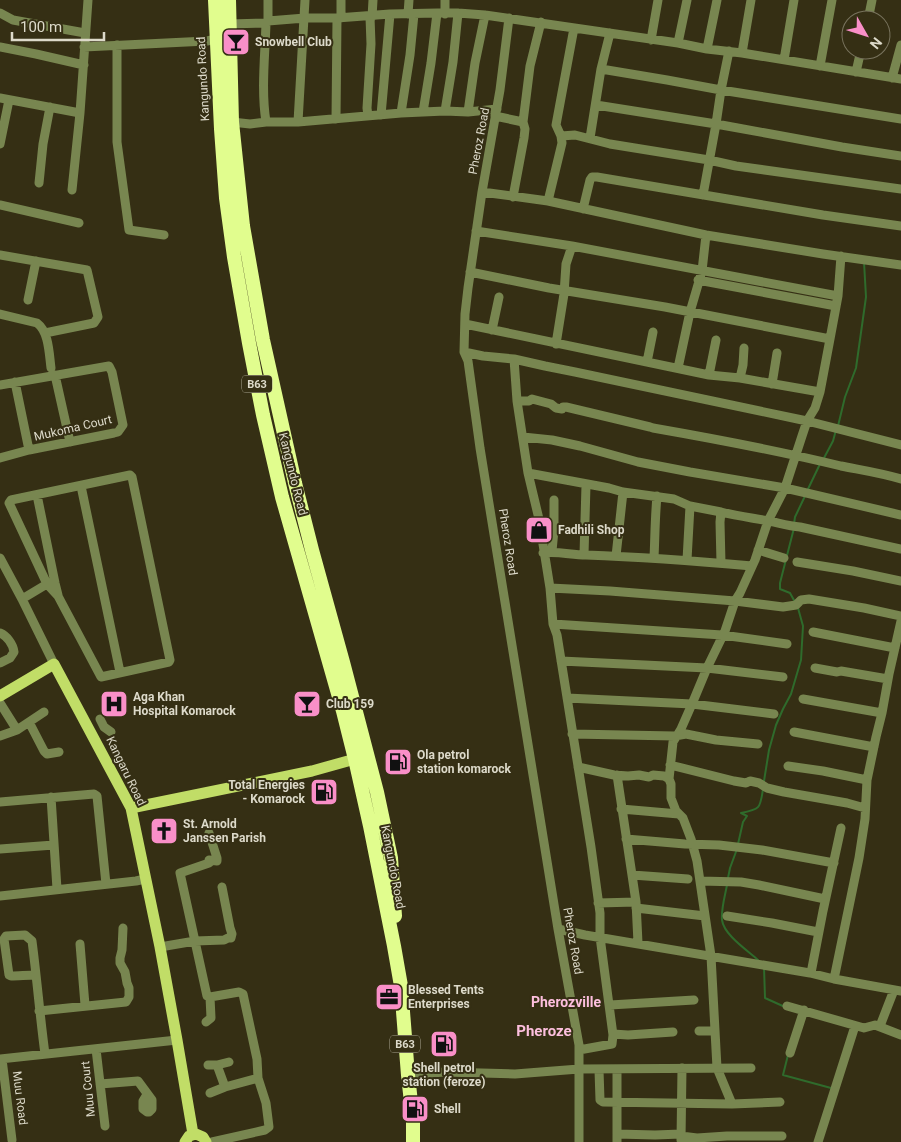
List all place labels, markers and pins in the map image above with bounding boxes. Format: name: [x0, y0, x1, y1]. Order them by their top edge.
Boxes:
bar icon: Snowbell Club: [221, 27, 251, 57]
place label: Snowbell Club: [255, 35, 332, 49]
shop icon: Fadhili Shop: [524, 515, 554, 545]
place label: Fadhili Shop: [558, 523, 625, 537]
hospital icon: Aga Khan Hospital Komarock: [99, 689, 129, 719]
bar icon: Club 159: [292, 689, 322, 719]
place label: Aga Khan Hospital Komarock: [133, 690, 236, 718]
place label: Club 159: [326, 697, 374, 711]
fuel station icon: Ola petrol station komarock: [383, 747, 413, 777]
place label: Ola petrol station komarock: [417, 748, 512, 776]
fuel station icon: Total Energies - Komarock: [309, 777, 339, 807]
place label: Total Energies - Komarock: [228, 778, 306, 806]
church icon: St. Arnold Janssen Parish: [149, 816, 179, 846]
place label: St. Arnold Janssen Parish: [183, 817, 266, 845]
office icon: Blessed Tents Enterprises: [374, 982, 404, 1012]
place label: Blessed Tents Enterprises: [408, 983, 484, 1011]
fuel station icon: Shell petrol station (feroze): [429, 1029, 459, 1059]
place label: Shell petrol station (feroze): [403, 1061, 485, 1089]
fuel station icon: Shell: [400, 1094, 430, 1124]
place label: Shell: [434, 1102, 461, 1116]

